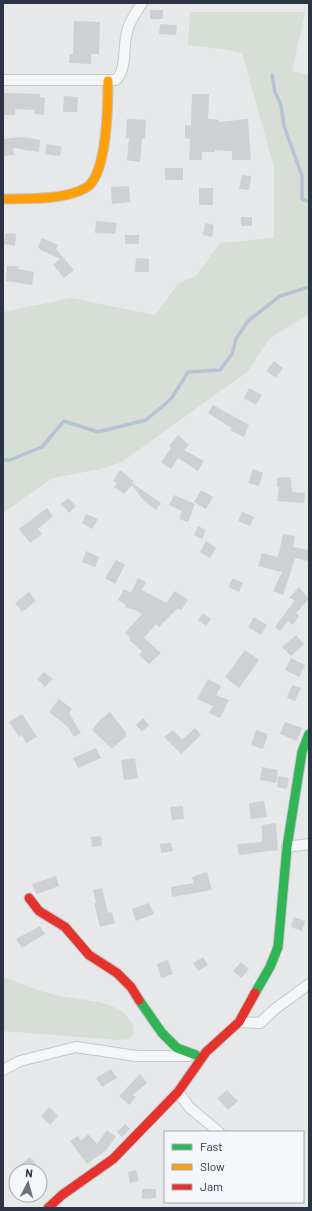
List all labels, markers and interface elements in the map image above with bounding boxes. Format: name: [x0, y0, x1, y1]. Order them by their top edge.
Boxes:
legend: [164, 1131, 304, 1203]
text: Fast: [200, 1139, 223, 1153]
text: Slow: [200, 1159, 225, 1173]
north arrow: [8, 1163, 48, 1203]
text: N: [25, 1166, 33, 1179]
text: Jam: [200, 1179, 223, 1193]

